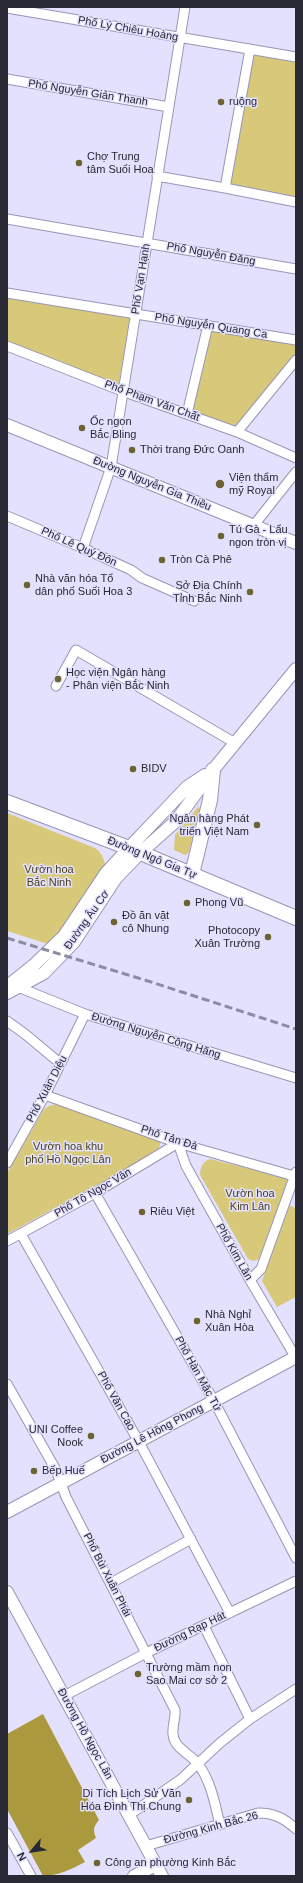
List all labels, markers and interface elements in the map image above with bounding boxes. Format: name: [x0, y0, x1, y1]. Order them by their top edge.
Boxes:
street label: Phố Lý Chiêu Hoàng: [77, 14, 179, 44]
street label: Phố Nguyễn Giản Thanh: [27, 77, 149, 109]
place label: ruộng: [229, 95, 257, 109]
marker: ruộng: [216, 97, 226, 107]
place label: Chợ Trung tâm Suối Hoa: [87, 150, 154, 176]
marker: Chợ Trung tâm Suối Hoa: [74, 158, 84, 168]
street label: Phố Nguyễn Đăng: [166, 240, 256, 268]
street label: Phố Vạn Hạnh: [129, 243, 153, 315]
street label: Phố Nguyễn Quang Ca: [154, 311, 268, 341]
street label: Phố Phạm Văn Chất: [103, 378, 201, 424]
place label: Ốc ngon Bắc Bling: [90, 415, 136, 441]
marker: Ốc ngon Bắc Bling: [77, 423, 87, 433]
place label: Thời trang Đức Oanh: [140, 443, 244, 457]
marker: Thời trang Đức Oanh: [127, 445, 137, 455]
street label: Đường Nguyễn Gia Thiều: [91, 454, 213, 514]
place label: Viện thẩm mỹ Royal: [229, 471, 278, 497]
marker: Viện thẩm mỹ Royal: [214, 478, 226, 490]
place label: Tú Gà - Lẩu ngon tròn vị: [229, 523, 288, 549]
street label: Phố Lê Quý Đôn: [39, 524, 119, 570]
marker: Tú Gà - Lẩu ngon tròn vị: [216, 531, 226, 541]
place label: Tròn Cà Phê: [170, 553, 232, 567]
marker: Tròn Cà Phê: [157, 555, 167, 565]
place label: Nhà văn hóa Tổ dân phố Suối Hoa 3: [35, 572, 132, 598]
place label: Sở Địa Chính Tỉnh Bắc Ninh: [173, 579, 242, 605]
marker: Nhà văn hóa Tổ dân phố Suối Hoa 3: [22, 580, 32, 590]
marker: Sở Địa Chính Tỉnh Bắc Ninh: [245, 587, 255, 597]
place label: Học viện Ngân hàng - Phân viện Bắc Ninh: [66, 666, 169, 692]
marker: Học viện Ngân hàng - Phân viện Bắc Ninh: [53, 674, 63, 684]
place label: BIDV: [141, 762, 167, 776]
marker: BIDV: [128, 764, 138, 774]
place label: Ngân hàng Phát triển Việt Nam: [169, 812, 249, 838]
marker: Ngân hàng Phát triển Việt Nam: [252, 820, 262, 830]
street label: Đường Ngô Gia Tự: [105, 834, 199, 882]
park label: Vườn hoa Bắc Ninh: [24, 863, 74, 889]
street label: Đường Âu Cơ: [62, 888, 112, 952]
place label: Phong Vũ: [195, 896, 243, 910]
marker: Phong Vũ: [182, 898, 192, 908]
place label: Đồ ăn vặt cô Nhung: [122, 909, 169, 935]
marker: Đồ ăn vặt cô Nhung: [109, 917, 119, 927]
place label: Photocopy Xuân Trường: [194, 924, 260, 950]
marker: Photocopy Xuân Trường: [263, 932, 273, 942]
street label: Đường Nguyễn Công Hãng: [90, 1010, 222, 1062]
street label: Phố Xuân Diệu: [24, 1053, 70, 1125]
street label: Phố Tản Đà: [139, 1123, 199, 1153]
park label: Vườn hoa khu phố Hồ Ngọc Lân: [25, 1140, 111, 1166]
street label: Phố Tô Ngọc Vân: [52, 1166, 134, 1220]
park label: Vườn hoa Kim Lân: [225, 1187, 275, 1213]
place label: Riêu Việt: [150, 1205, 194, 1219]
marker: Riêu Việt: [137, 1207, 147, 1217]
street label: Phố Kim Lân: [213, 1221, 255, 1283]
place label: Nhà Nghỉ Xuân Hòa: [205, 1308, 254, 1334]
marker: Nhà Nghỉ Xuân Hòa: [192, 1316, 202, 1326]
street label: Phố Hàn Mặc Tử: [172, 1334, 224, 1414]
street label: Phố Văn Cao: [94, 1369, 138, 1433]
street label: Đường Lê Hồng Phong: [98, 1401, 206, 1467]
place label: UNI Coffee Nook: [29, 1423, 83, 1449]
marker: UNI Coffee Nook: [86, 1431, 96, 1441]
place label: Bếp Huế: [42, 1464, 85, 1478]
marker: Bếp Huế: [29, 1466, 39, 1476]
street label: Phố Bùi Xuân Phái: [80, 1531, 134, 1619]
street label: Đường Rạp Hát: [152, 1609, 228, 1655]
place label: Trường mầm non Sao Mai cơ sở 2: [146, 1661, 232, 1687]
marker: Trường mầm non Sao Mai cơ sở 2: [133, 1669, 143, 1679]
street label: Đường Hồ Ngọc Lân: [54, 1686, 116, 1782]
place label: Di Tích Lịch Sử Văn Hóa Đình Thị Chung: [81, 1787, 181, 1813]
marker: Di Tích Lịch Sử Văn Hóa Đình Thị Chung: [184, 1795, 194, 1805]
street label: Đường Kinh Bắc 26: [162, 1809, 260, 1847]
north arrow: [12, 1831, 52, 1871]
text: N: [14, 1850, 29, 1863]
place label: Công an phường Kinh Bắc: [105, 1856, 236, 1870]
marker: Công an phường Kinh Bắc: [92, 1858, 102, 1868]

